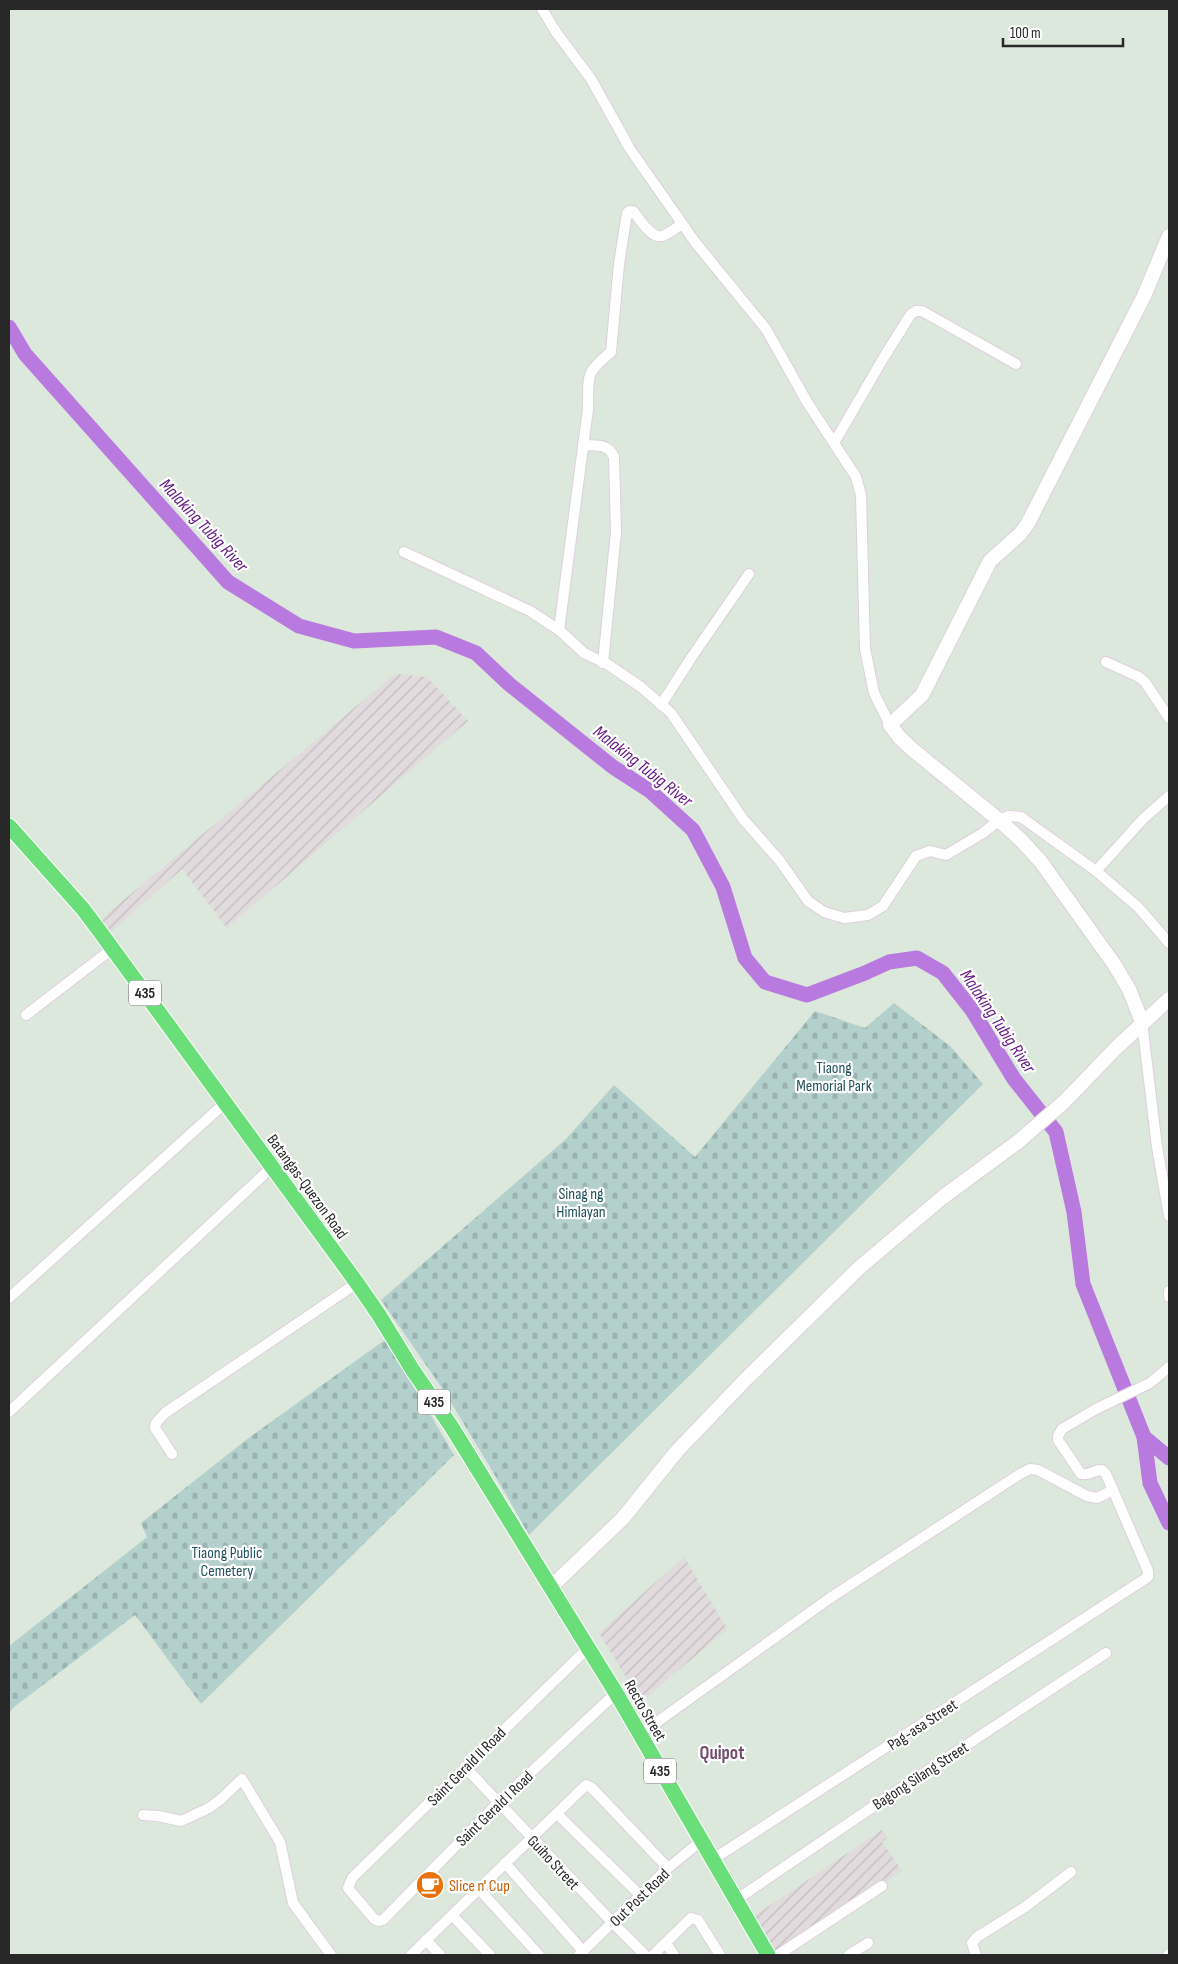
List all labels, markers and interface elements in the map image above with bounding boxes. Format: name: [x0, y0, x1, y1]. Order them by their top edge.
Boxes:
scale bar: [1003, 15, 1123, 47]
text: 100 m: [1010, 24, 1041, 43]
water label: Malaking Tubig River: [155, 474, 253, 577]
water label: Malaking Tubig River: [589, 721, 697, 812]
water label: Malaking Tubig River: [955, 966, 1040, 1078]
road number: 435: [129, 980, 161, 1006]
park label: Tiaong Memorial Park: [796, 1059, 872, 1096]
street label: Batangas-Quezon Road: [263, 1131, 351, 1243]
park label: Sinag ng Himlayan: [556, 1185, 606, 1222]
road number: 435: [418, 1390, 450, 1414]
park label: Tiaong Public Cemetery: [192, 1544, 262, 1581]
street label: Recto Street: [620, 1677, 670, 1745]
street label: Pag-asa Street: [884, 1696, 961, 1755]
street label: Saint Gerald II Road: [424, 1724, 510, 1810]
street label: Bagong Silang Street: [869, 1738, 972, 1814]
district label: Quipot: [700, 1742, 744, 1765]
road number: 435: [644, 1758, 676, 1784]
street label: Saint Gerald I Road: [452, 1768, 538, 1851]
street label: Guiho Street: [523, 1832, 583, 1894]
street label: Out Post Road: [606, 1865, 674, 1931]
cafe icon: Slice n' Cup: [415, 1870, 445, 1900]
place label: Slice n' Cup: [449, 1877, 510, 1896]

